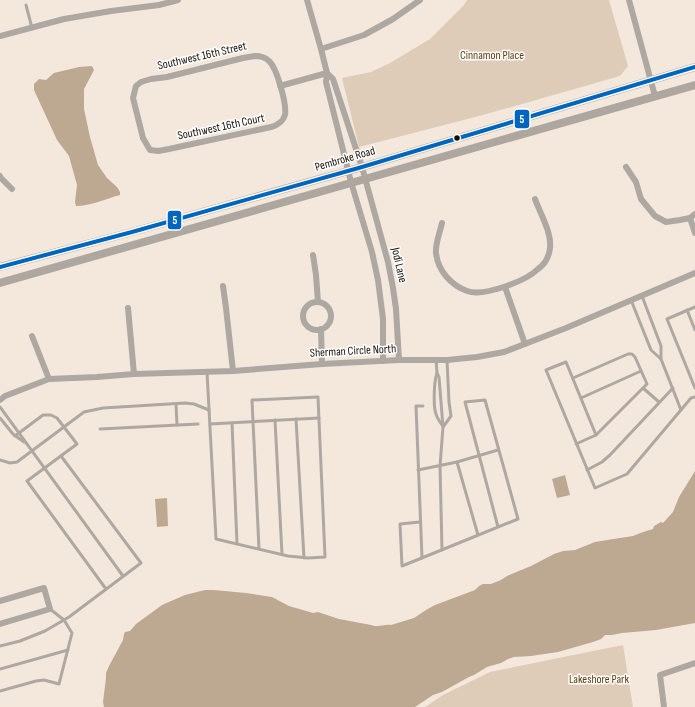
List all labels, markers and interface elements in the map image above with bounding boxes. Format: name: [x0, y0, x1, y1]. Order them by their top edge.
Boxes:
street label: Southwest 16th Street: [156, 38, 248, 74]
park label: Cinnamon Place: [460, 48, 524, 63]
line badge: 5: [514, 109, 530, 129]
street label: Southwest 16th Court: [176, 110, 266, 144]
text: 5: [520, 113, 525, 126]
unlabelled marker: [452, 133, 462, 143]
street label: Pembroke Road: [313, 143, 377, 175]
line badge: 5: [167, 210, 182, 230]
text: 5: [173, 214, 178, 227]
street label: Jodi Lane: [387, 245, 410, 284]
street label: Sherman Circle North: [309, 341, 397, 361]
park label: Lakeshore Park: [569, 672, 630, 687]

